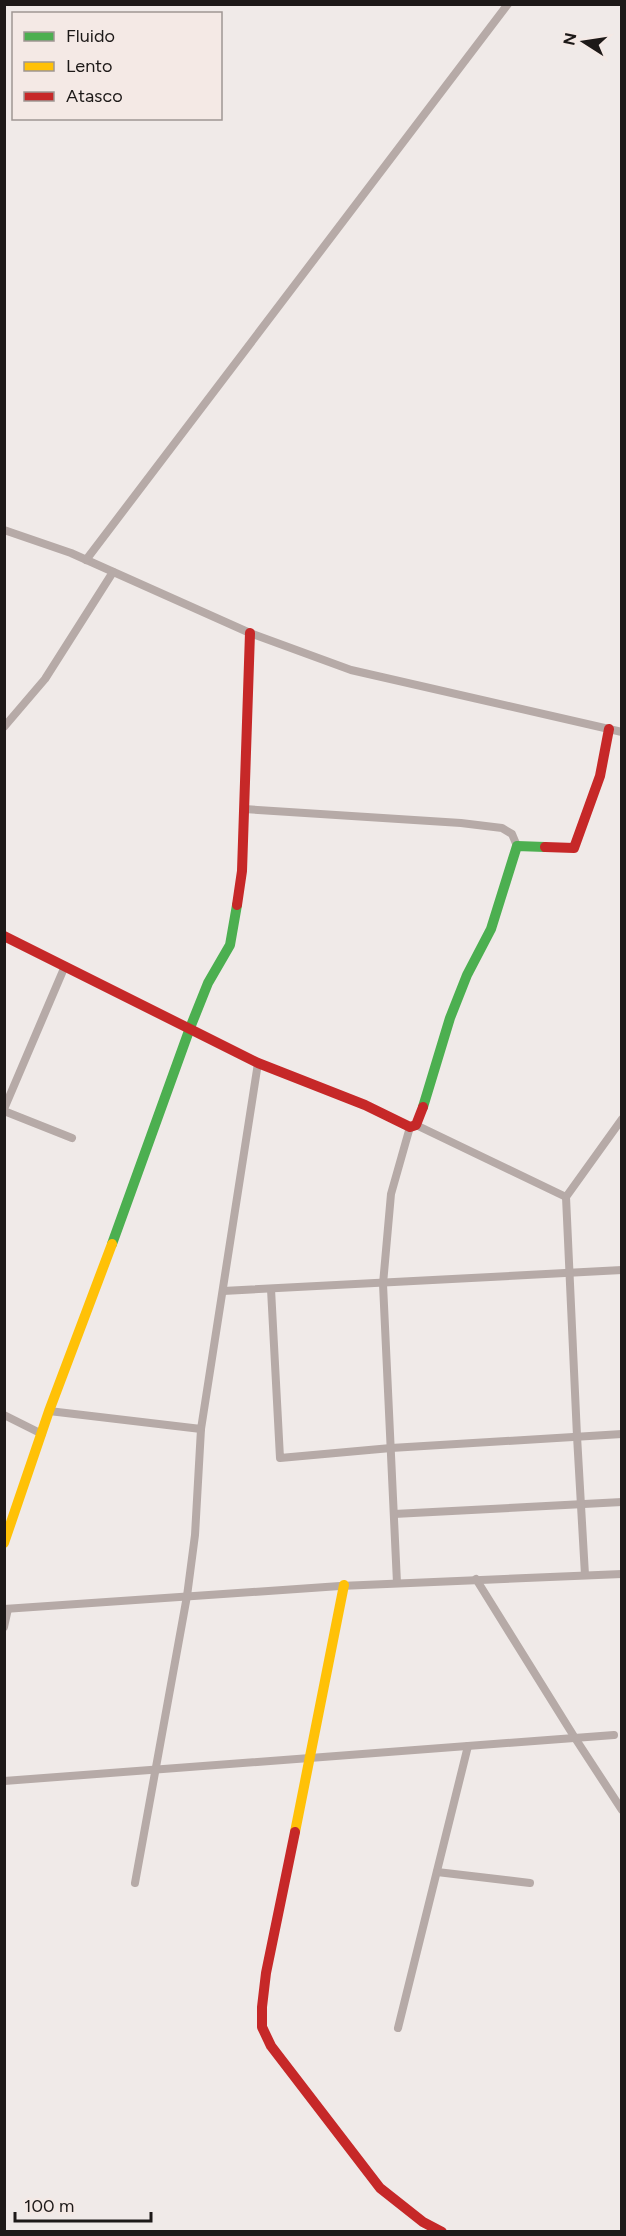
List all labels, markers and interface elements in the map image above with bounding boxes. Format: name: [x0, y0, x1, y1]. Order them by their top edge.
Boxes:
legend: [12, 12, 222, 120]
north arrow: [554, 12, 614, 72]
text: Fluido: [66, 25, 115, 47]
text: N: [559, 31, 580, 47]
text: Lento: [66, 55, 112, 77]
text: Atasco: [66, 85, 123, 107]
scale bar: [15, 2185, 152, 2223]
text: 100 m: [24, 2195, 74, 2217]

